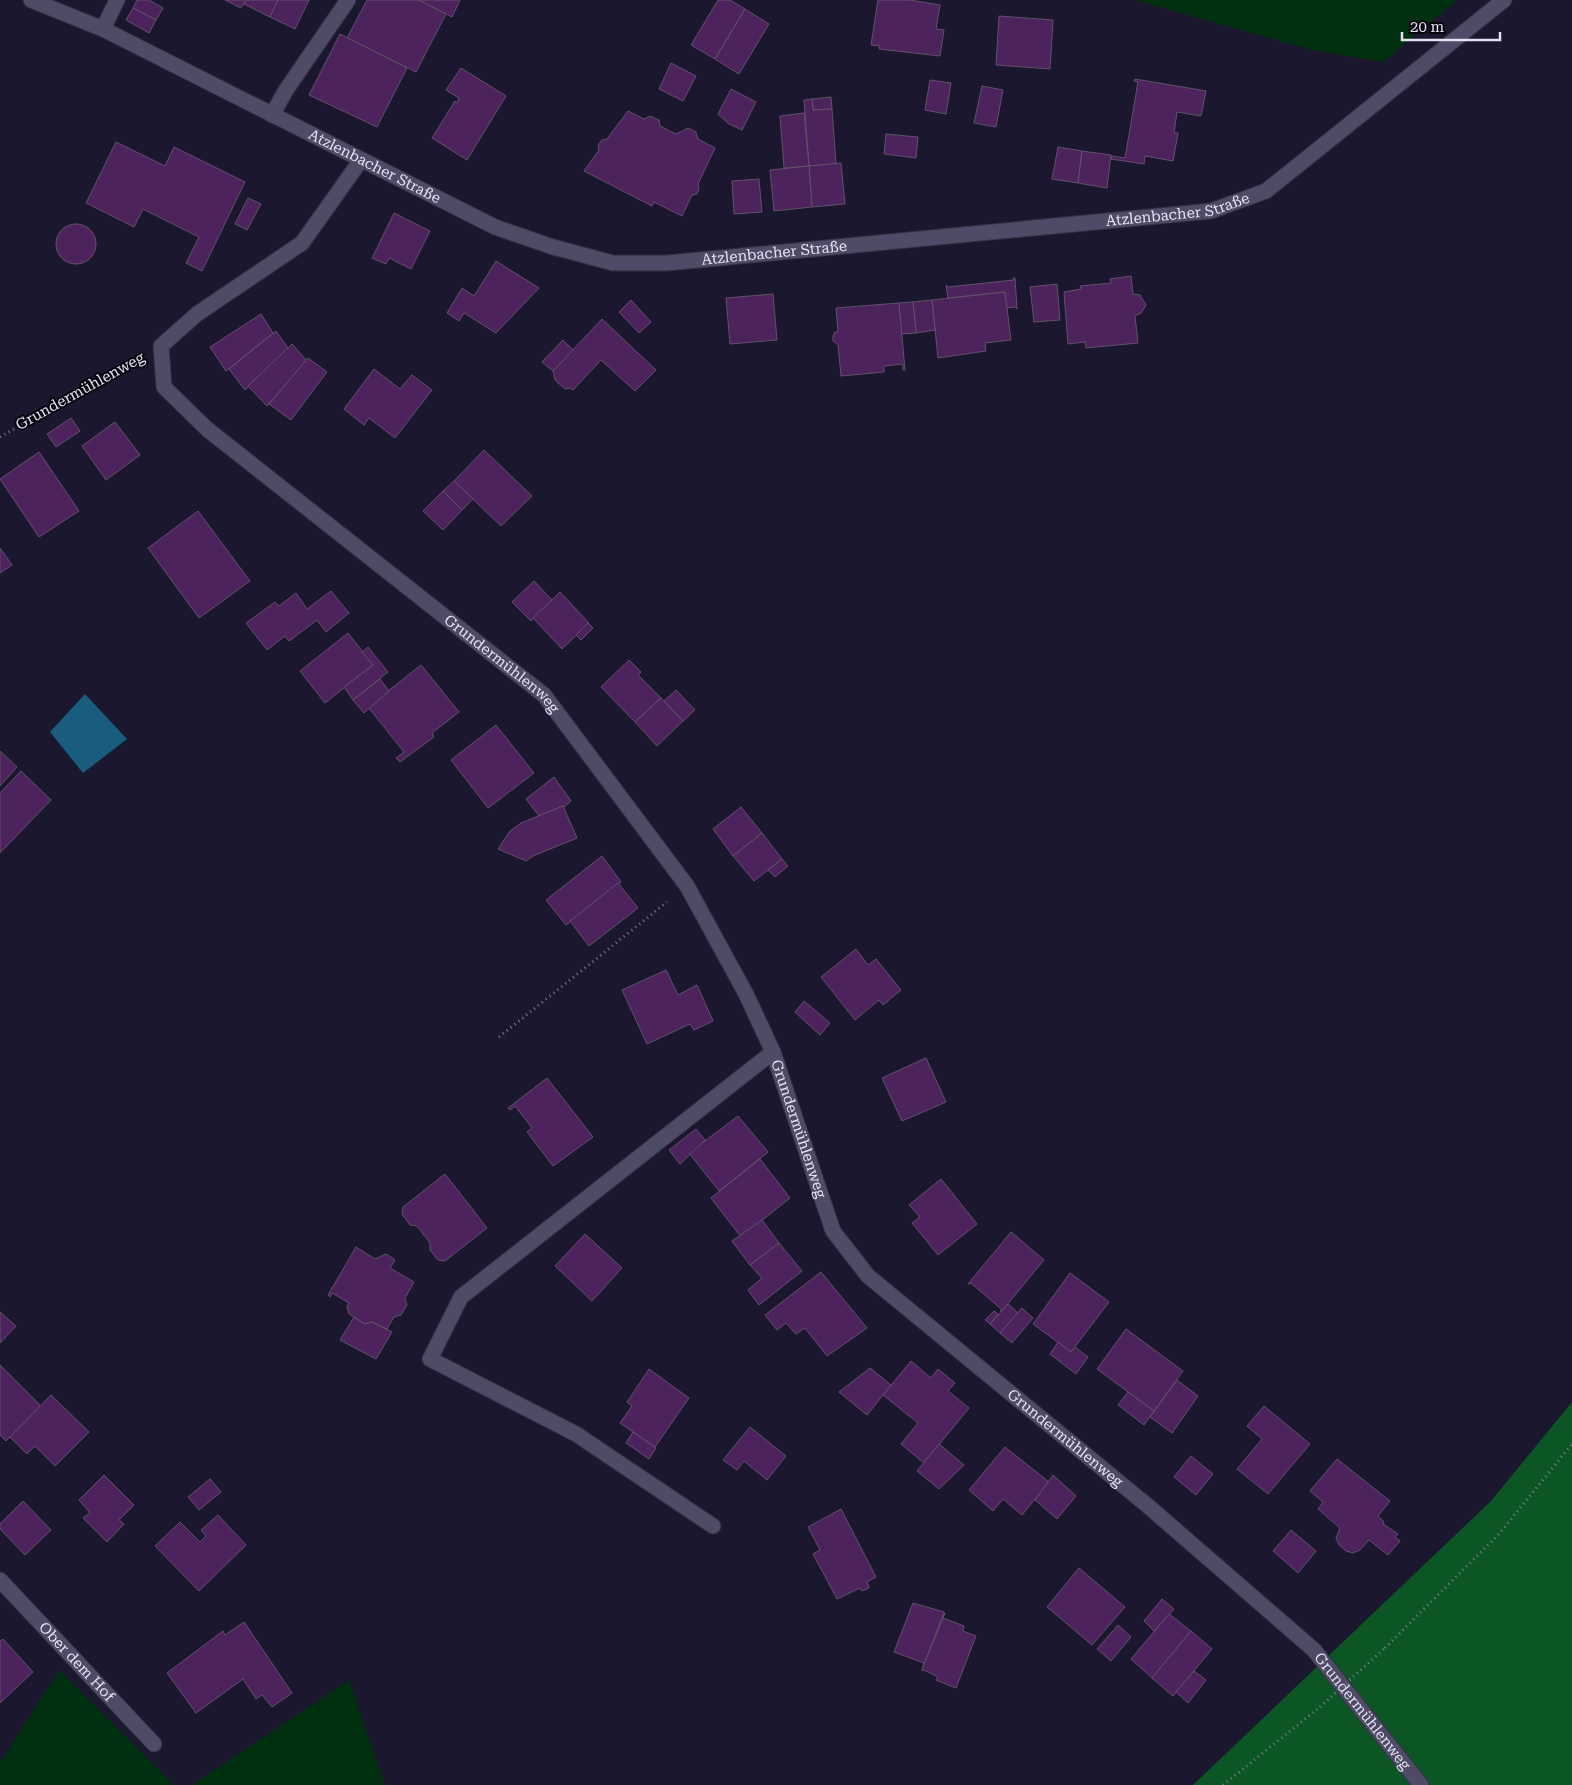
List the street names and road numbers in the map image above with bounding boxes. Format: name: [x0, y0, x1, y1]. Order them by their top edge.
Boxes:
street label: Atzlenbacher Straße: [305, 125, 444, 207]
street label: Atzlenbacher Straße: [1105, 189, 1252, 230]
street label: Atzlenbacher Straße: [701, 237, 848, 269]
street label: Grundermühlenweg: [12, 348, 148, 434]
street label: Grundermühlenweg: [441, 611, 563, 717]
street label: Grundermühlenweg: [767, 1057, 830, 1201]
street label: Grundermühlenweg: [1004, 1385, 1127, 1491]
street label: Ober dem Hof: [35, 1618, 119, 1706]
street label: Grundermühlenweg: [1310, 1649, 1415, 1774]

